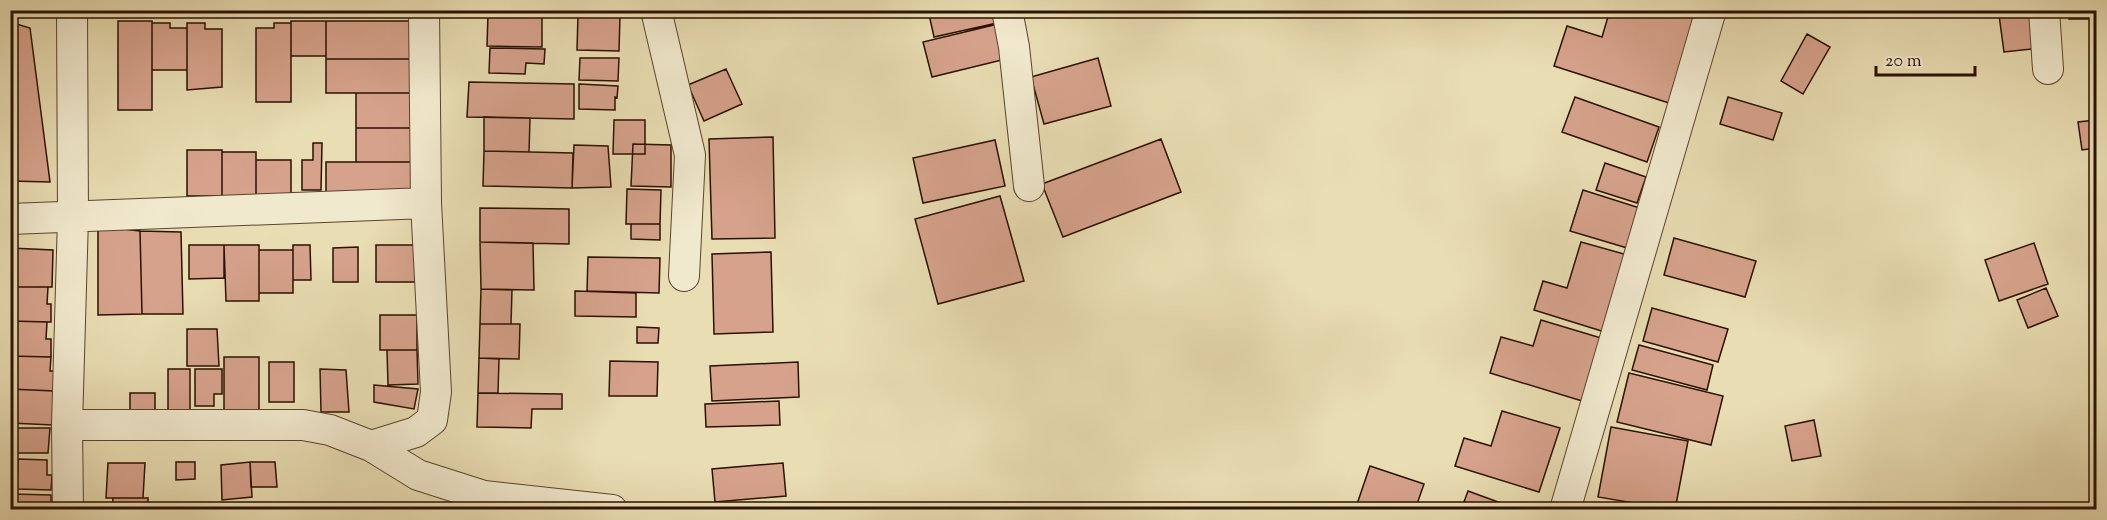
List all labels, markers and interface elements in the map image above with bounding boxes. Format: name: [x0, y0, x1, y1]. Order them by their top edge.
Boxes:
scale bar: [1876, 39, 1975, 77]
text: 20 m: [1885, 49, 1922, 75]

